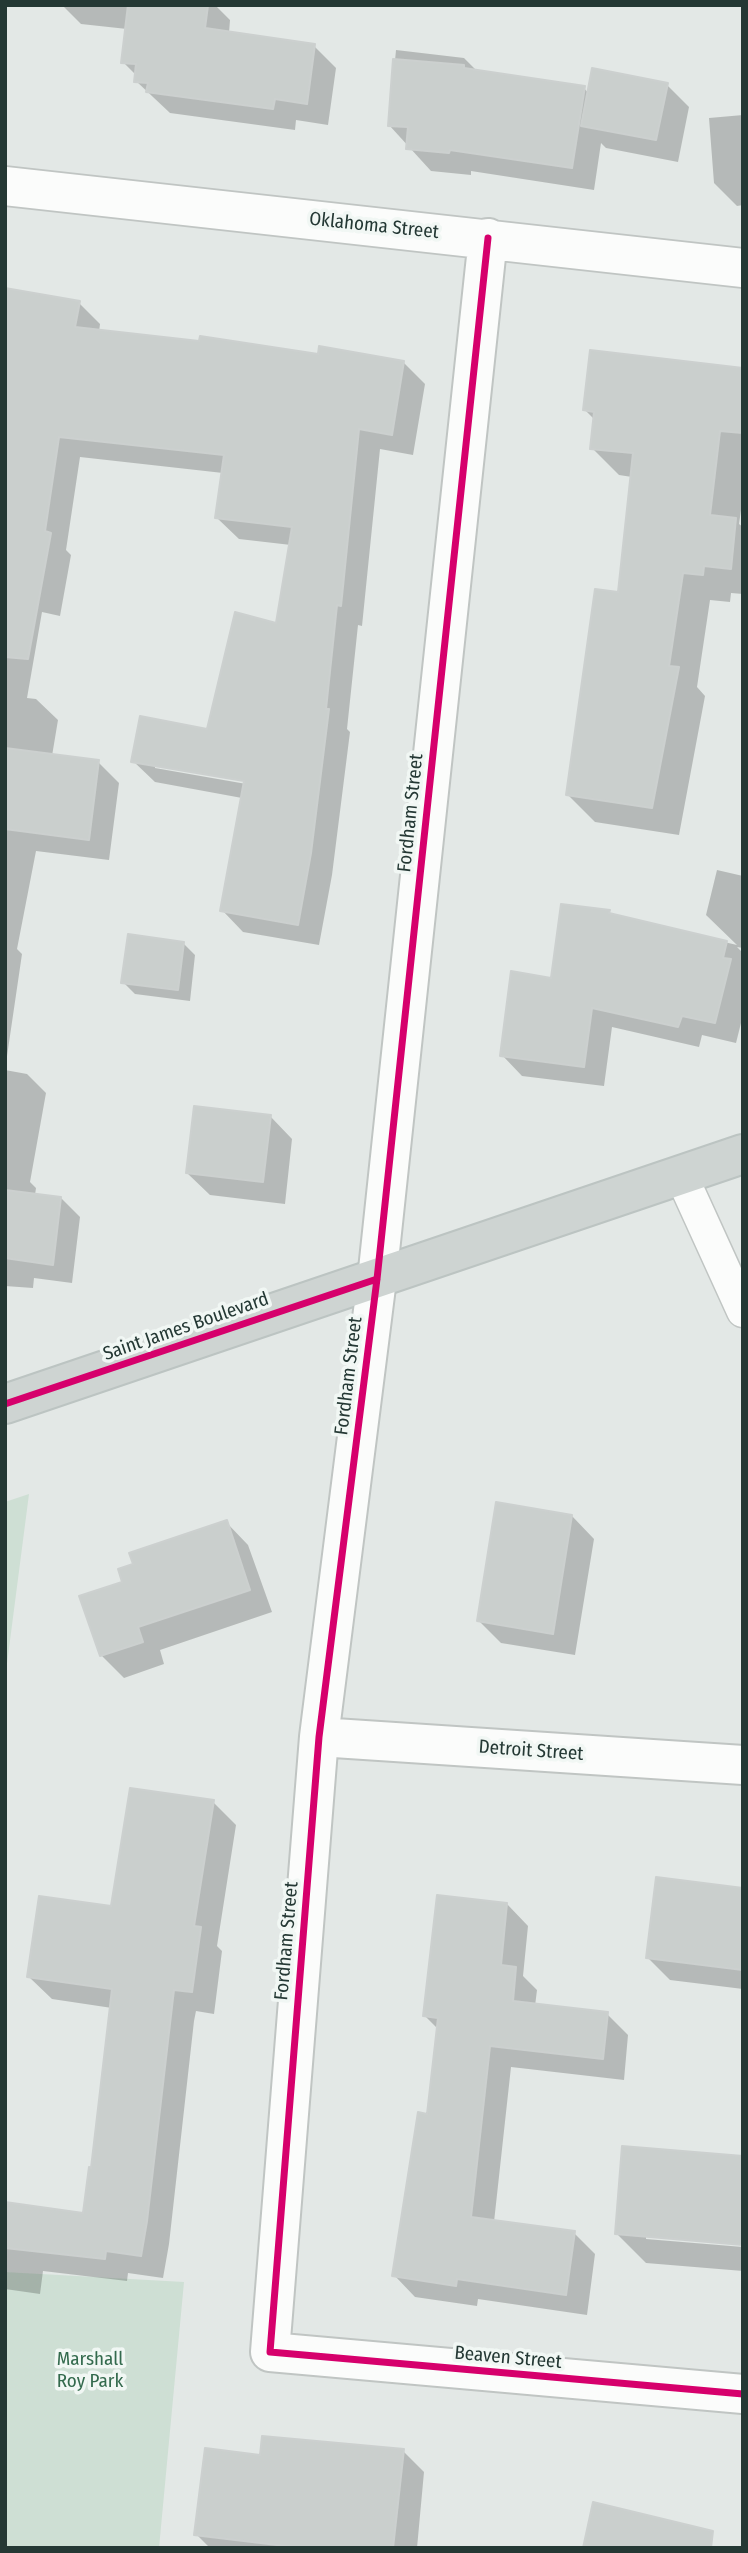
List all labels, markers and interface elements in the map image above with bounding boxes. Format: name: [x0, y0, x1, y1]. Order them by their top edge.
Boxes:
street label: Oklahoma Street: [308, 208, 440, 244]
street label: Fordham Street: [393, 753, 429, 873]
street label: Saint James Boulevard: [100, 1288, 272, 1366]
street label: Fordham Street: [330, 1316, 368, 1436]
street label: Detroit Street: [478, 1736, 584, 1766]
street label: Fordham Street: [270, 1881, 304, 2001]
street label: Beaven Street: [453, 2342, 563, 2374]
park label: Marshall Roy Park: [57, 2349, 123, 2393]

